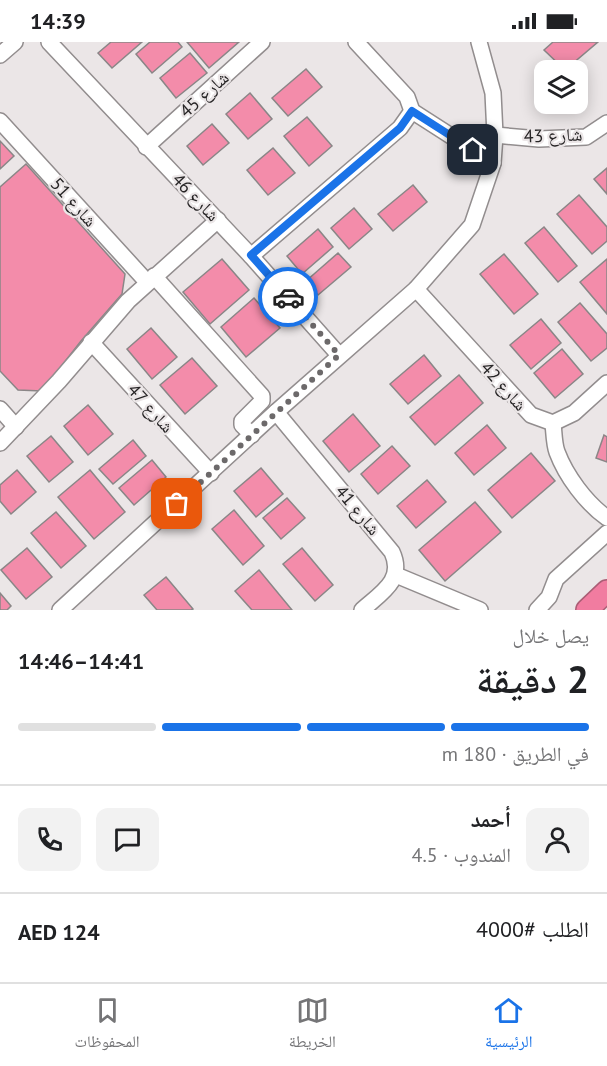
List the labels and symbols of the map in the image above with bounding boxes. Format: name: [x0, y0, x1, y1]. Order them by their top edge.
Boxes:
street label: شارع 45: [175, 66, 233, 122]
street label: شارع 43: [523, 122, 583, 148]
pin: [447, 124, 498, 175]
street label: شارع 46: [167, 168, 225, 226]
street label: شارع 51: [46, 173, 102, 231]
courier: [258, 267, 318, 327]
street label: شارع 42: [476, 357, 532, 415]
street label: شارع 47: [123, 379, 179, 437]
pin: [151, 478, 202, 529]
street label: شارع 41: [330, 480, 386, 540]

